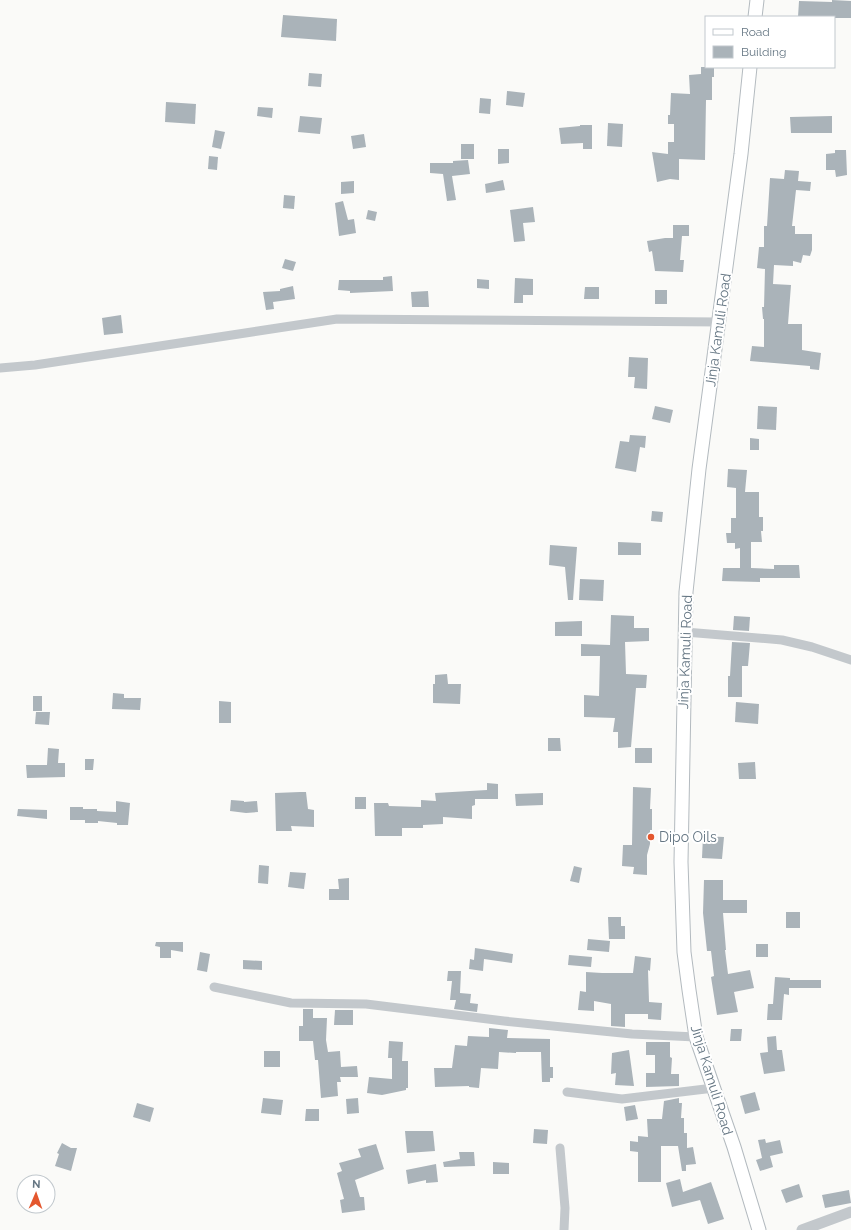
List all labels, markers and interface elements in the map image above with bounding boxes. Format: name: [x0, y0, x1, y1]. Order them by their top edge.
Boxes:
legend: [705, 16, 835, 68]
text: Road: [741, 25, 770, 39]
text: Building: [741, 45, 787, 59]
street label: Jinja Kamuli Road: [702, 272, 734, 388]
street label: Jinja Kamuli Road: [675, 595, 695, 709]
place label: Dipo Oils: [659, 829, 717, 845]
marker: Dipo Oils: [646, 832, 656, 842]
street label: Jinja Kamuli Road: [688, 1023, 736, 1137]
north arrow: [16, 1174, 56, 1214]
text: N: [32, 1178, 41, 1191]

